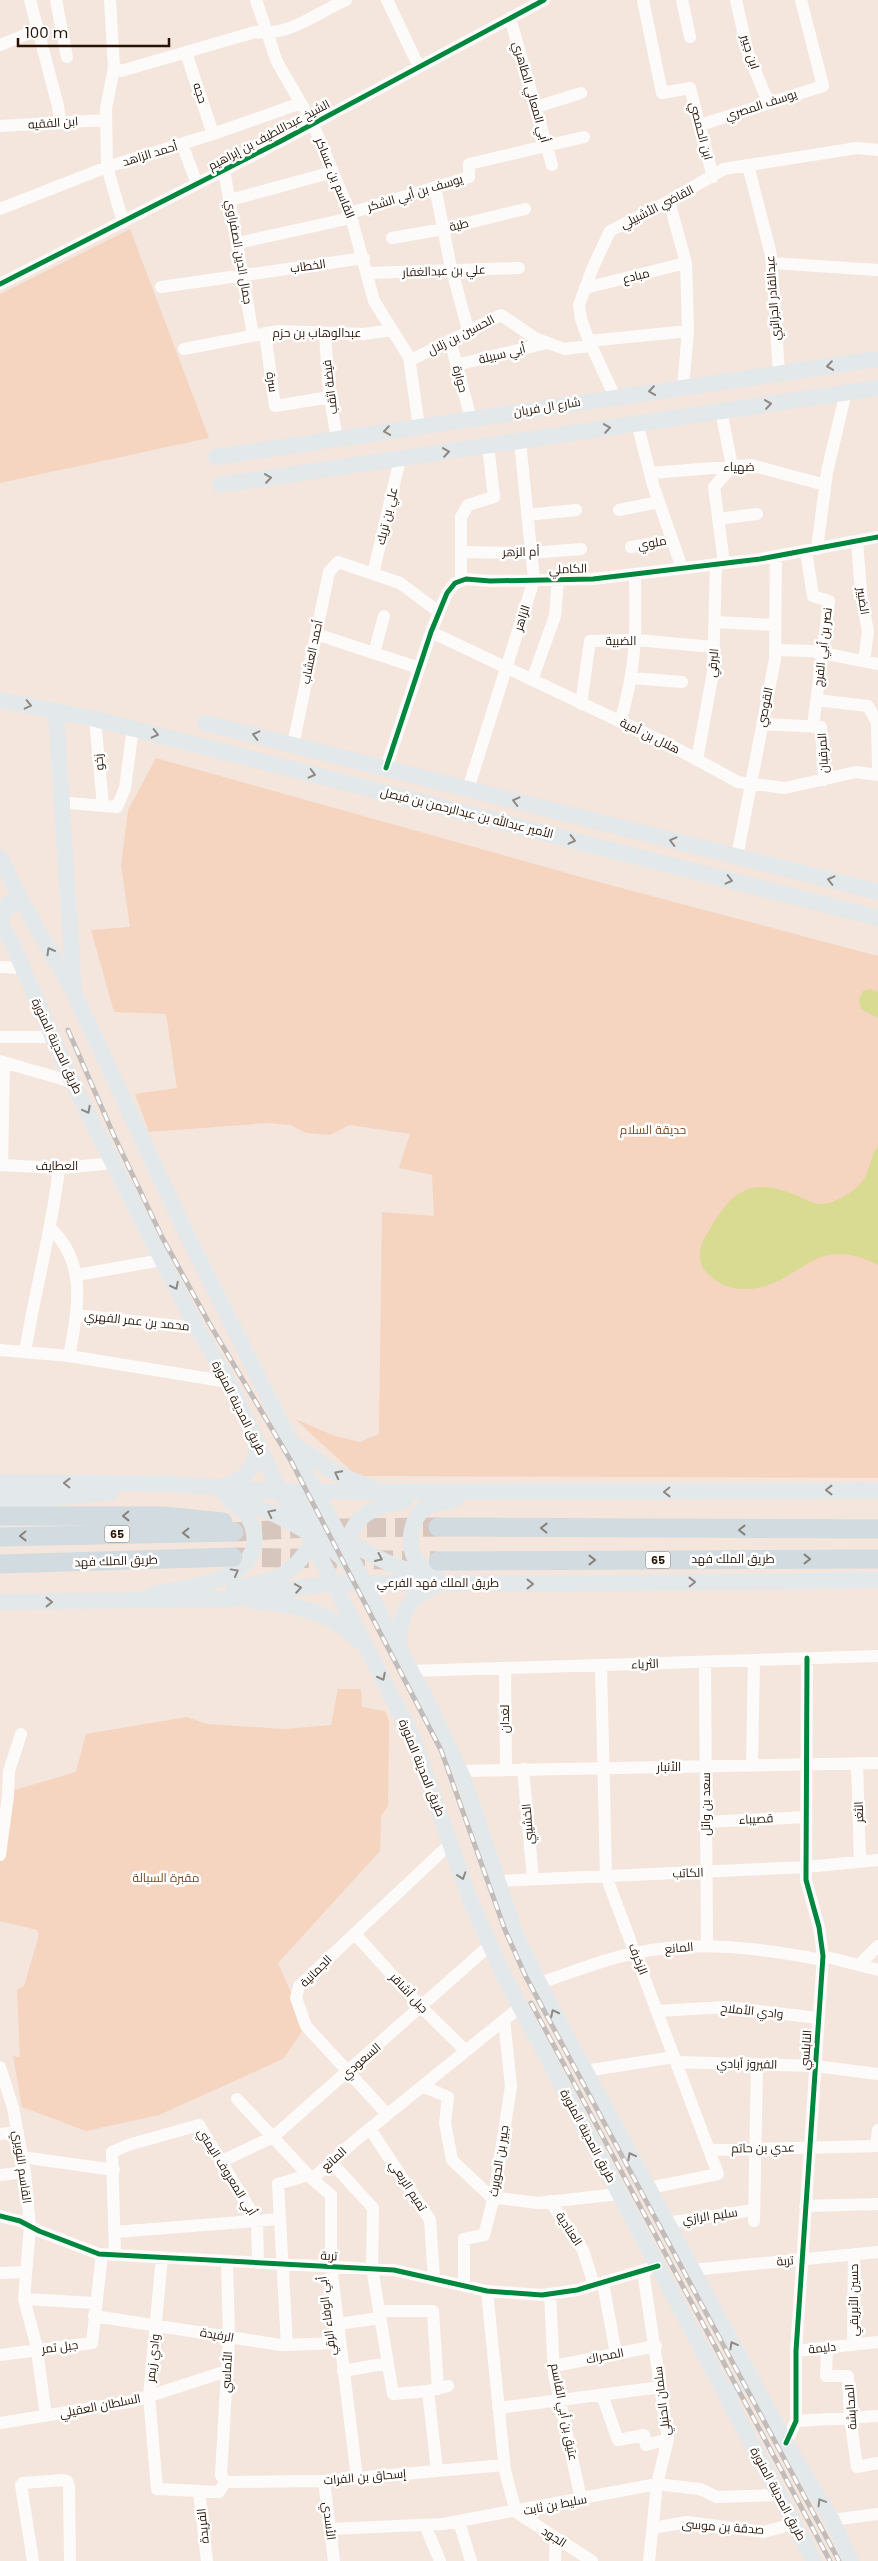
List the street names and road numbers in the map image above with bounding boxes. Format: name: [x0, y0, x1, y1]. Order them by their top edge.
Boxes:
street label: ابن جبير: [737, 32, 764, 71]
street label: أبي المعالي الطاهري: [507, 39, 554, 145]
street label: حجه: [189, 80, 212, 105]
street label: يوسف المصري: [723, 85, 800, 126]
street label: الشيخ عبداللطيف بن إبراهيم: [205, 95, 333, 174]
street label: ابن الحمصي: [684, 100, 717, 162]
street label: ابن الفقيه: [27, 112, 79, 133]
street label: القاسم بن عساكر: [311, 134, 359, 221]
street label: أحمد الزاهد: [120, 137, 180, 170]
street label: يوسف بن أبي الشكر: [364, 170, 466, 217]
street label: القاضي الأشبيلي: [617, 181, 697, 234]
street label: جمال الدين الصفراوي: [220, 198, 257, 306]
street label: طية: [447, 214, 470, 235]
street label: الخطاب: [289, 255, 327, 276]
street label: عبدالقادر الجزائري: [761, 255, 786, 341]
street label: علي بن عبدالغفار: [401, 261, 486, 282]
street label: مبادع: [621, 264, 651, 287]
street label: الحسين بن زلال: [424, 310, 497, 359]
street label: عبدالوهاب بن حزم: [273, 324, 361, 341]
street label: أبي سبيلة: [477, 339, 528, 369]
street label: فيضة اثقب: [318, 359, 341, 415]
street label: حوارة: [449, 364, 472, 394]
street label: سرة: [263, 371, 282, 393]
street label: شارع ال فريان: [512, 393, 582, 420]
street label: ضهياء: [723, 458, 755, 475]
street label: علي بن تريك: [372, 485, 403, 547]
street label: ملوي: [636, 532, 668, 555]
street label: أم الزهر: [501, 543, 540, 560]
street label: الكاملي: [549, 559, 587, 580]
street label: الضبير: [853, 585, 874, 616]
street label: الزاهر: [509, 603, 534, 634]
street label: نصر بن أبي الفرج: [809, 606, 838, 688]
street label: أحمد العشاب: [296, 618, 327, 686]
street label: الضبية: [606, 632, 636, 649]
street label: البرقي: [703, 648, 724, 678]
street label: القوصي: [752, 686, 779, 729]
street label: هلال بن أمية: [617, 714, 683, 757]
street label: المرقبان: [813, 732, 832, 774]
street label: زخو: [89, 753, 108, 771]
street label: الأمير عبدالله بن عبدالرحمن بن فيصل: [379, 783, 555, 842]
street label: طريق المدينة المنورة: [28, 995, 87, 1096]
street label: العطايف: [36, 1157, 78, 1174]
street label: محمد بن عمر الفهري: [83, 1307, 191, 1336]
street label: طريق المدينة المنورة: [208, 1358, 271, 1458]
road number: 65: [104, 1526, 130, 1542]
street label: طريق الملك فهد: [691, 1550, 775, 1567]
street label: طريق الملك فهد: [74, 1551, 158, 1570]
road number: 65: [646, 1552, 670, 1568]
street label: طريق الملك فهد الفرعي: [377, 1574, 499, 1593]
street label: الثرياء: [631, 1655, 659, 1672]
street label: لغدان: [496, 1705, 513, 1733]
street label: طريق المدينة المنورة: [395, 1717, 450, 1819]
street label: الأنبار: [656, 1758, 681, 1775]
street label: سعد بن وائل: [697, 1772, 714, 1836]
street label: الثغر: [850, 1801, 867, 1824]
street label: الخشيبي: [517, 1803, 540, 1845]
street label: قصيباء: [738, 1809, 774, 1828]
street label: الكاتب: [672, 1863, 704, 1882]
street label: المانع: [664, 1938, 694, 1957]
street label: الزخرف: [625, 1940, 652, 1977]
street label: الجمانية: [296, 1951, 335, 1990]
street label: جبل أشاقر: [386, 1968, 432, 2017]
street label: وادي الأملاح: [720, 1999, 784, 2024]
street label: النابلسي: [796, 2029, 817, 2071]
street label: السعودي: [337, 2038, 386, 2084]
street label: الفيروز آبادي: [716, 2054, 778, 2075]
street label: طريق المدينة المنورة: [557, 2086, 620, 2186]
street label: جبير بن الحويرث: [484, 2124, 513, 2198]
street label: أبي المعروف اليمني: [192, 2125, 261, 2220]
street label: القاسم النويري: [7, 2129, 36, 2205]
street label: عدي بن حاتم: [731, 2138, 795, 2159]
street label: المانع: [317, 2143, 350, 2175]
street label: تميم الربعي: [384, 2157, 432, 2216]
street label: سليم الرازي: [681, 2203, 739, 2230]
street label: العنادية: [552, 2209, 587, 2249]
street label: تربة: [320, 2247, 339, 2264]
street label: تربة: [776, 2251, 795, 2270]
street label: حسين الأبريقي: [845, 2264, 864, 2336]
street label: أبي الوفاء الرقي: [313, 2275, 342, 2357]
street label: الرفيدة: [199, 2323, 235, 2346]
street label: وادي زيمر: [141, 2333, 165, 2384]
street label: جبل تمر: [40, 2336, 79, 2357]
street label: دليمة: [807, 2338, 837, 2357]
street label: المحراك: [585, 2344, 625, 2367]
street label: الأماسي: [217, 2351, 238, 2393]
street label: عتيق بن أبي القاسم: [545, 2362, 582, 2462]
street label: سلمان الحنبلي: [649, 2365, 676, 2437]
street label: المحابشة: [840, 2384, 861, 2431]
street label: السلطان العقيلي: [58, 2389, 142, 2424]
street label: طريق المدينة المنورة: [747, 2444, 810, 2544]
street label: إسحاق بن الفرات: [323, 2464, 407, 2489]
street label: سليط بن ثابت: [522, 2490, 588, 2519]
street label: الأسدي: [317, 2501, 340, 2541]
street label: الفريدة: [192, 2508, 213, 2545]
street label: صدقة بن موسى: [681, 2515, 765, 2538]
street label: الجود: [539, 2522, 570, 2551]

